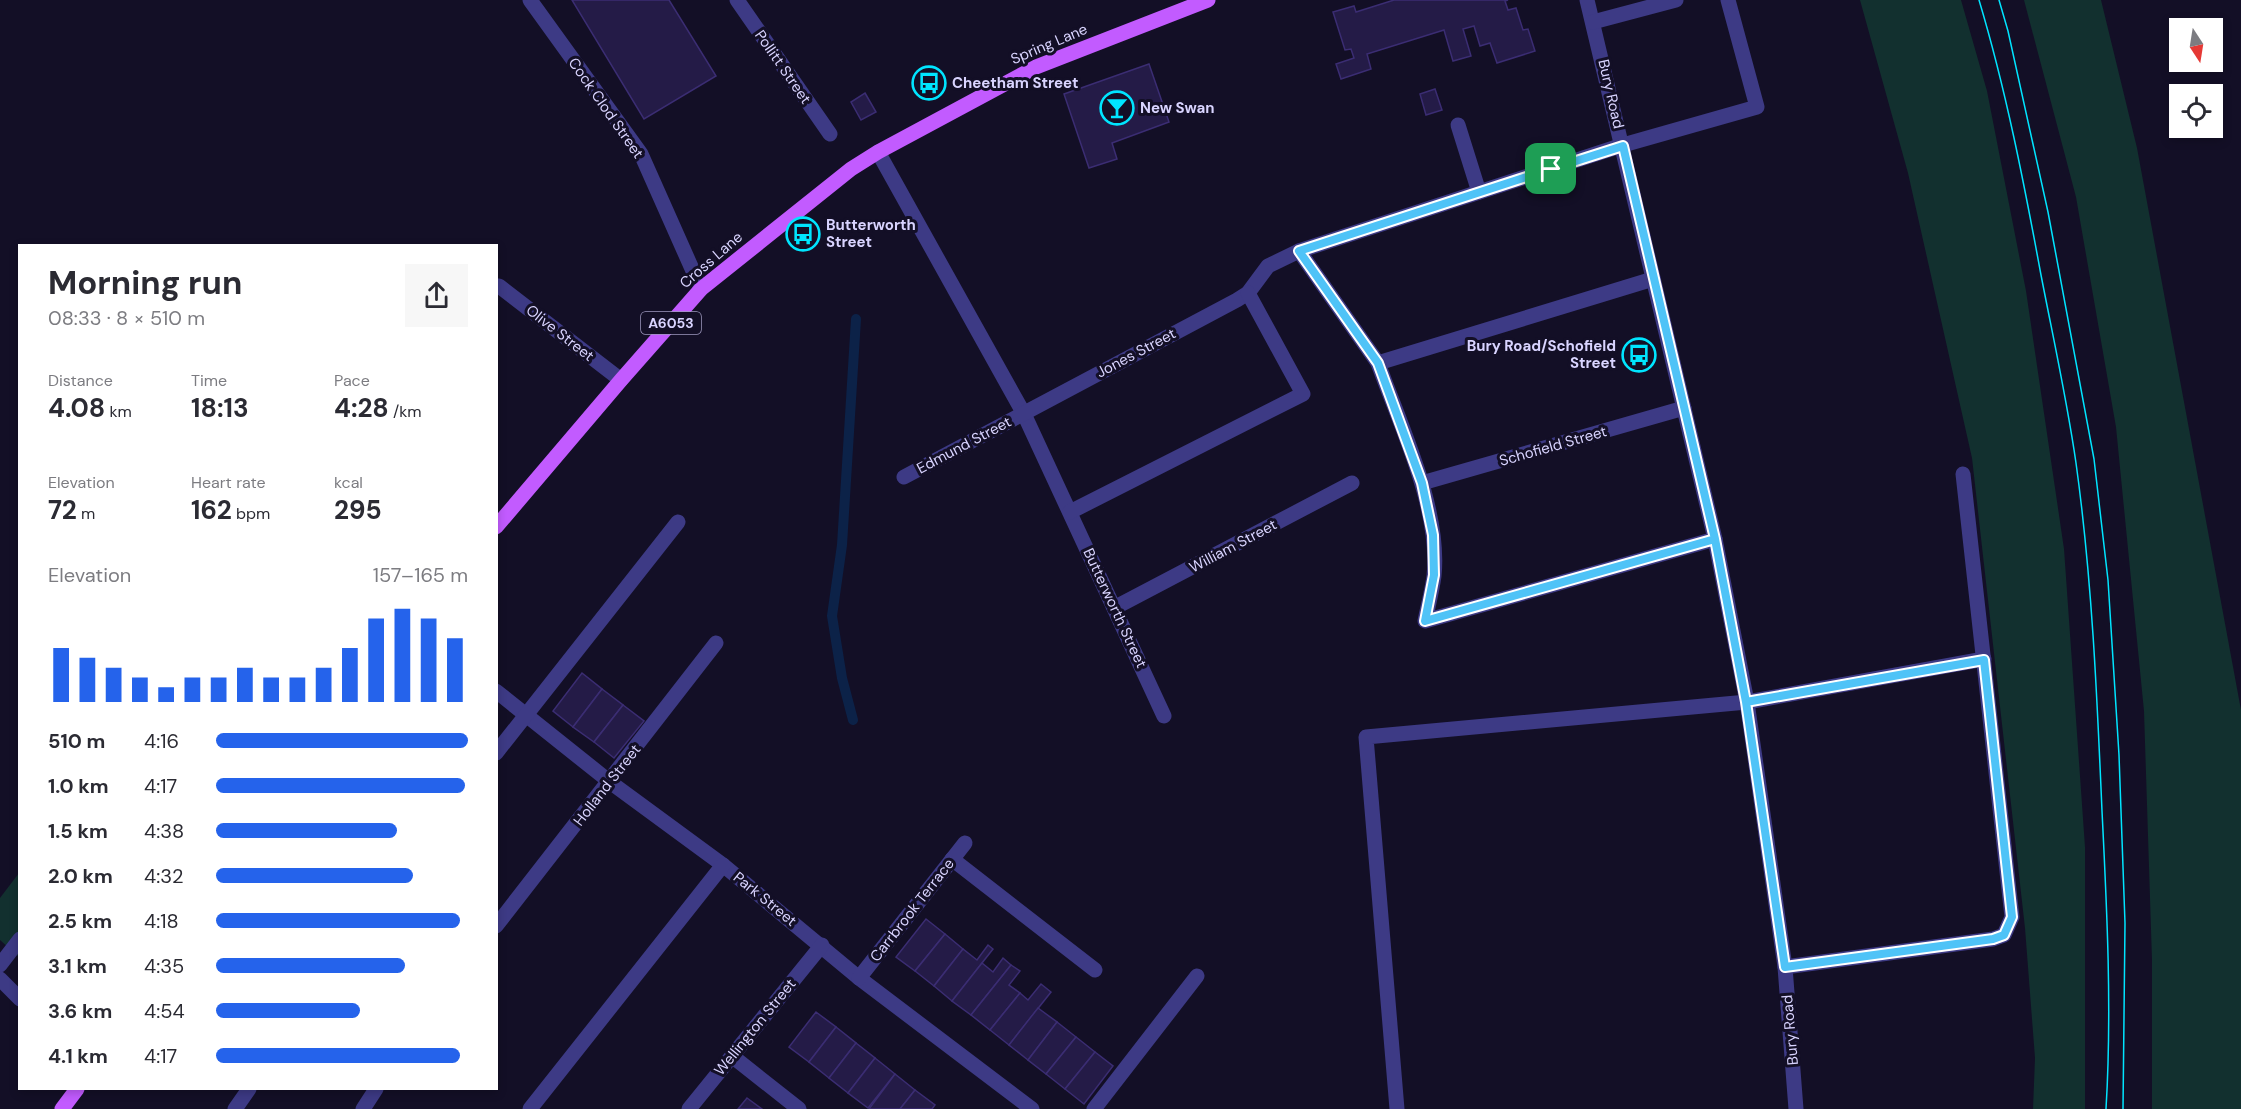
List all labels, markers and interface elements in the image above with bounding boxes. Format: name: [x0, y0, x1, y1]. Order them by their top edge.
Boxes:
north arrow: [2169, 18, 2223, 72]
map controls: [2169, 18, 2223, 138]
street label: Spring Lane: [1008, 19, 1090, 69]
street label: Pollitt Street: [750, 26, 816, 108]
street label: Cock Clod Street: [564, 54, 648, 162]
street label: Bury Road: [1593, 57, 1629, 131]
bus stop icon: Cheetham Street: [911, 65, 947, 101]
place label: Cheetham Street: [952, 73, 1079, 93]
button: locate: [2169, 84, 2223, 138]
bar icon: New Swan: [1099, 90, 1135, 126]
place label: New Swan: [1140, 98, 1215, 118]
pin: [1525, 143, 1576, 194]
icon: arrive: [1534, 152, 1567, 185]
place label: Butterworth Street: [826, 215, 916, 252]
bus stop icon: Butterworth Street: [785, 216, 821, 252]
street label: Cross Lane: [675, 227, 747, 293]
text: Morning run: [48, 261, 242, 304]
button: share: [405, 264, 468, 327]
street label: Olive Street: [522, 300, 598, 366]
text: 08:33 · 8 × 510 m: [48, 305, 205, 331]
road number: A6053: [641, 312, 701, 334]
street label: Jones Street: [1093, 324, 1179, 382]
place label: Bury Road/Schofield Street: [1467, 336, 1616, 373]
bus stop icon: Bury Road/Schofield Street: [1621, 337, 1657, 373]
text: Distance: [48, 370, 113, 391]
text: Time: [191, 370, 227, 391]
text: Pace: [334, 370, 370, 391]
text: 4.08: [48, 391, 105, 425]
text: 18:13: [191, 391, 249, 425]
text: 4:28: [334, 391, 389, 425]
text: km: [105, 401, 132, 422]
text: /km: [389, 401, 422, 422]
street label: Edmund Street: [913, 412, 1015, 478]
street label: Schofield Street: [1497, 421, 1609, 471]
text: Elevation: [48, 472, 115, 493]
text: Heart rate: [191, 472, 266, 493]
text: kcal: [334, 472, 363, 493]
text: 72: [48, 493, 77, 527]
text: 162: [191, 493, 232, 527]
text: 295: [334, 493, 382, 527]
text: m: [77, 503, 95, 524]
text: bpm: [232, 503, 270, 524]
street label: William Street: [1186, 514, 1280, 577]
street label: Butterworth Street: [1078, 545, 1152, 671]
text: Elevation: [48, 562, 131, 588]
text: 157–165 m: [373, 562, 468, 588]
text: 510 m: [48, 728, 105, 754]
text: 4:16: [144, 728, 179, 754]
street label: Holland Street: [569, 740, 645, 830]
text: 1.0 km: [48, 773, 109, 799]
text: 4:17: [144, 773, 177, 799]
text: 1.5 km: [48, 818, 108, 844]
text: 4:38: [144, 818, 184, 844]
street label: Carrbrook Terrace: [865, 854, 959, 966]
text: 2.0 km: [48, 863, 113, 889]
text: 4:32: [144, 863, 184, 889]
street label: Park Street: [729, 867, 801, 931]
text: 2.5 km: [48, 908, 112, 934]
text: 4:18: [144, 908, 179, 934]
text: 3.1 km: [48, 953, 107, 979]
text: 4:35: [144, 953, 184, 979]
street label: Wellington Street: [710, 974, 800, 1080]
street label: Bury Road: [1777, 994, 1803, 1066]
text: 3.6 km: [48, 998, 112, 1024]
text: 4:54: [144, 998, 185, 1024]
text: 4.1 km: [48, 1043, 108, 1069]
text: 4:17: [144, 1043, 177, 1069]

